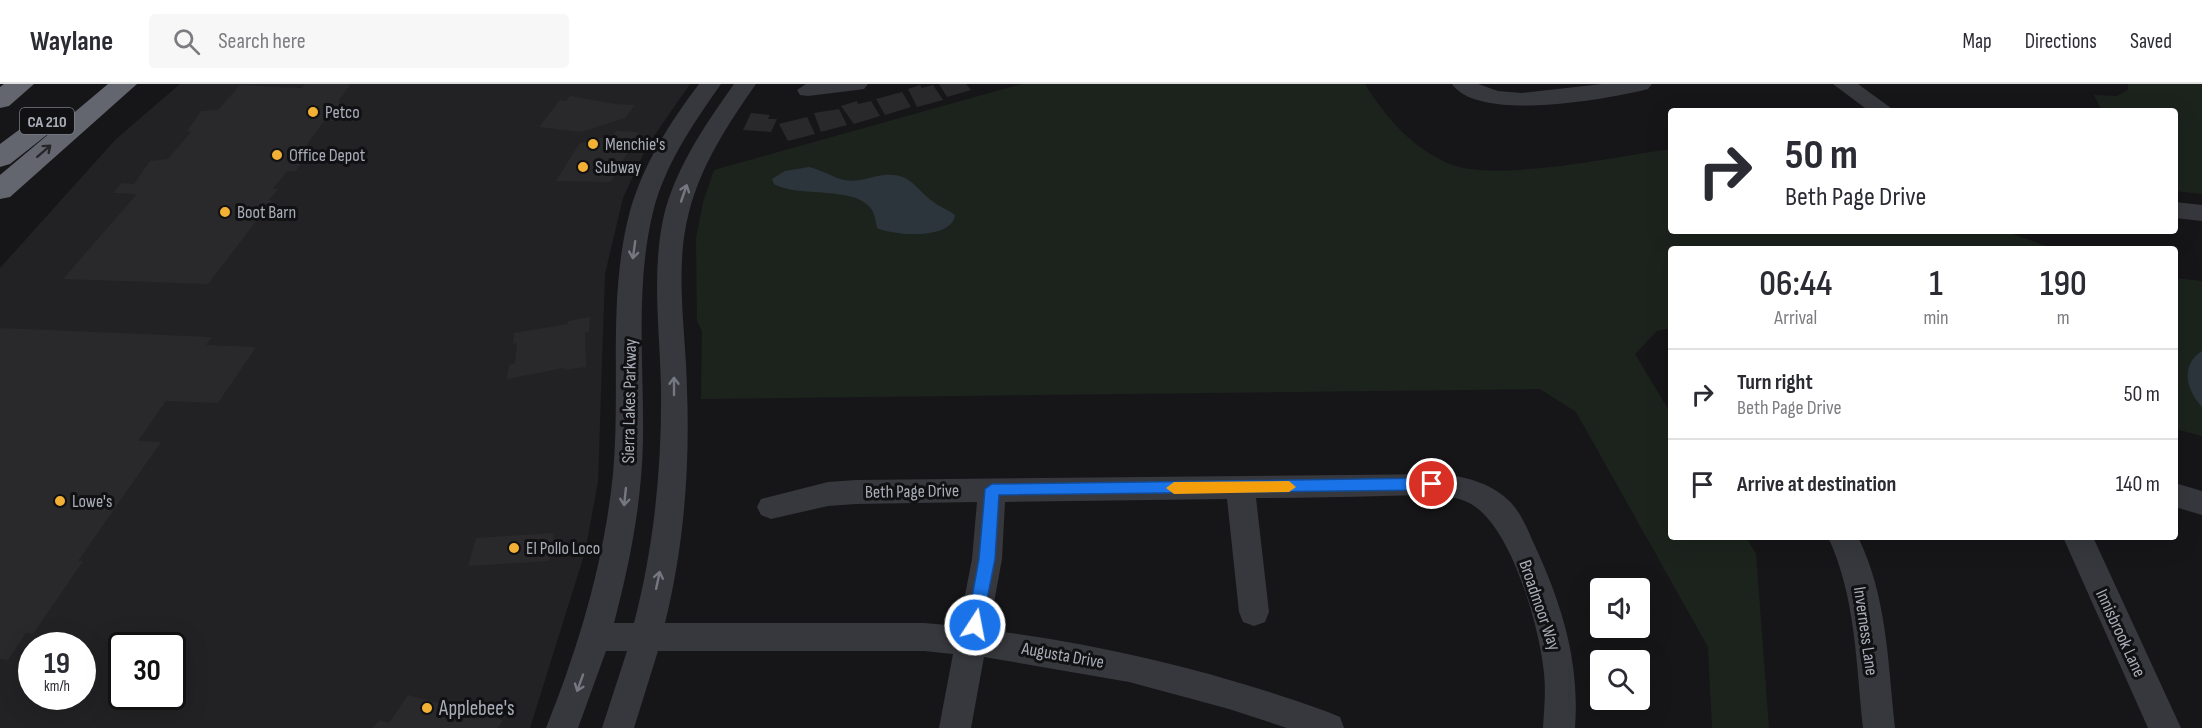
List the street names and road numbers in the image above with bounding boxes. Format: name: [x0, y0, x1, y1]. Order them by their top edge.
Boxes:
road number: CA 210: [20, 108, 74, 134]
street label: Sierra Lakes Parkway: [618, 338, 641, 464]
street label: Beth Page Drive: [865, 480, 959, 503]
street label: Broadmoor Way: [1514, 557, 1565, 653]
street label: Inverness Lane: [1849, 585, 1882, 677]
street label: Innisbrook Lane: [2091, 586, 2150, 680]
street label: Augusta Drive: [1019, 638, 1106, 673]

